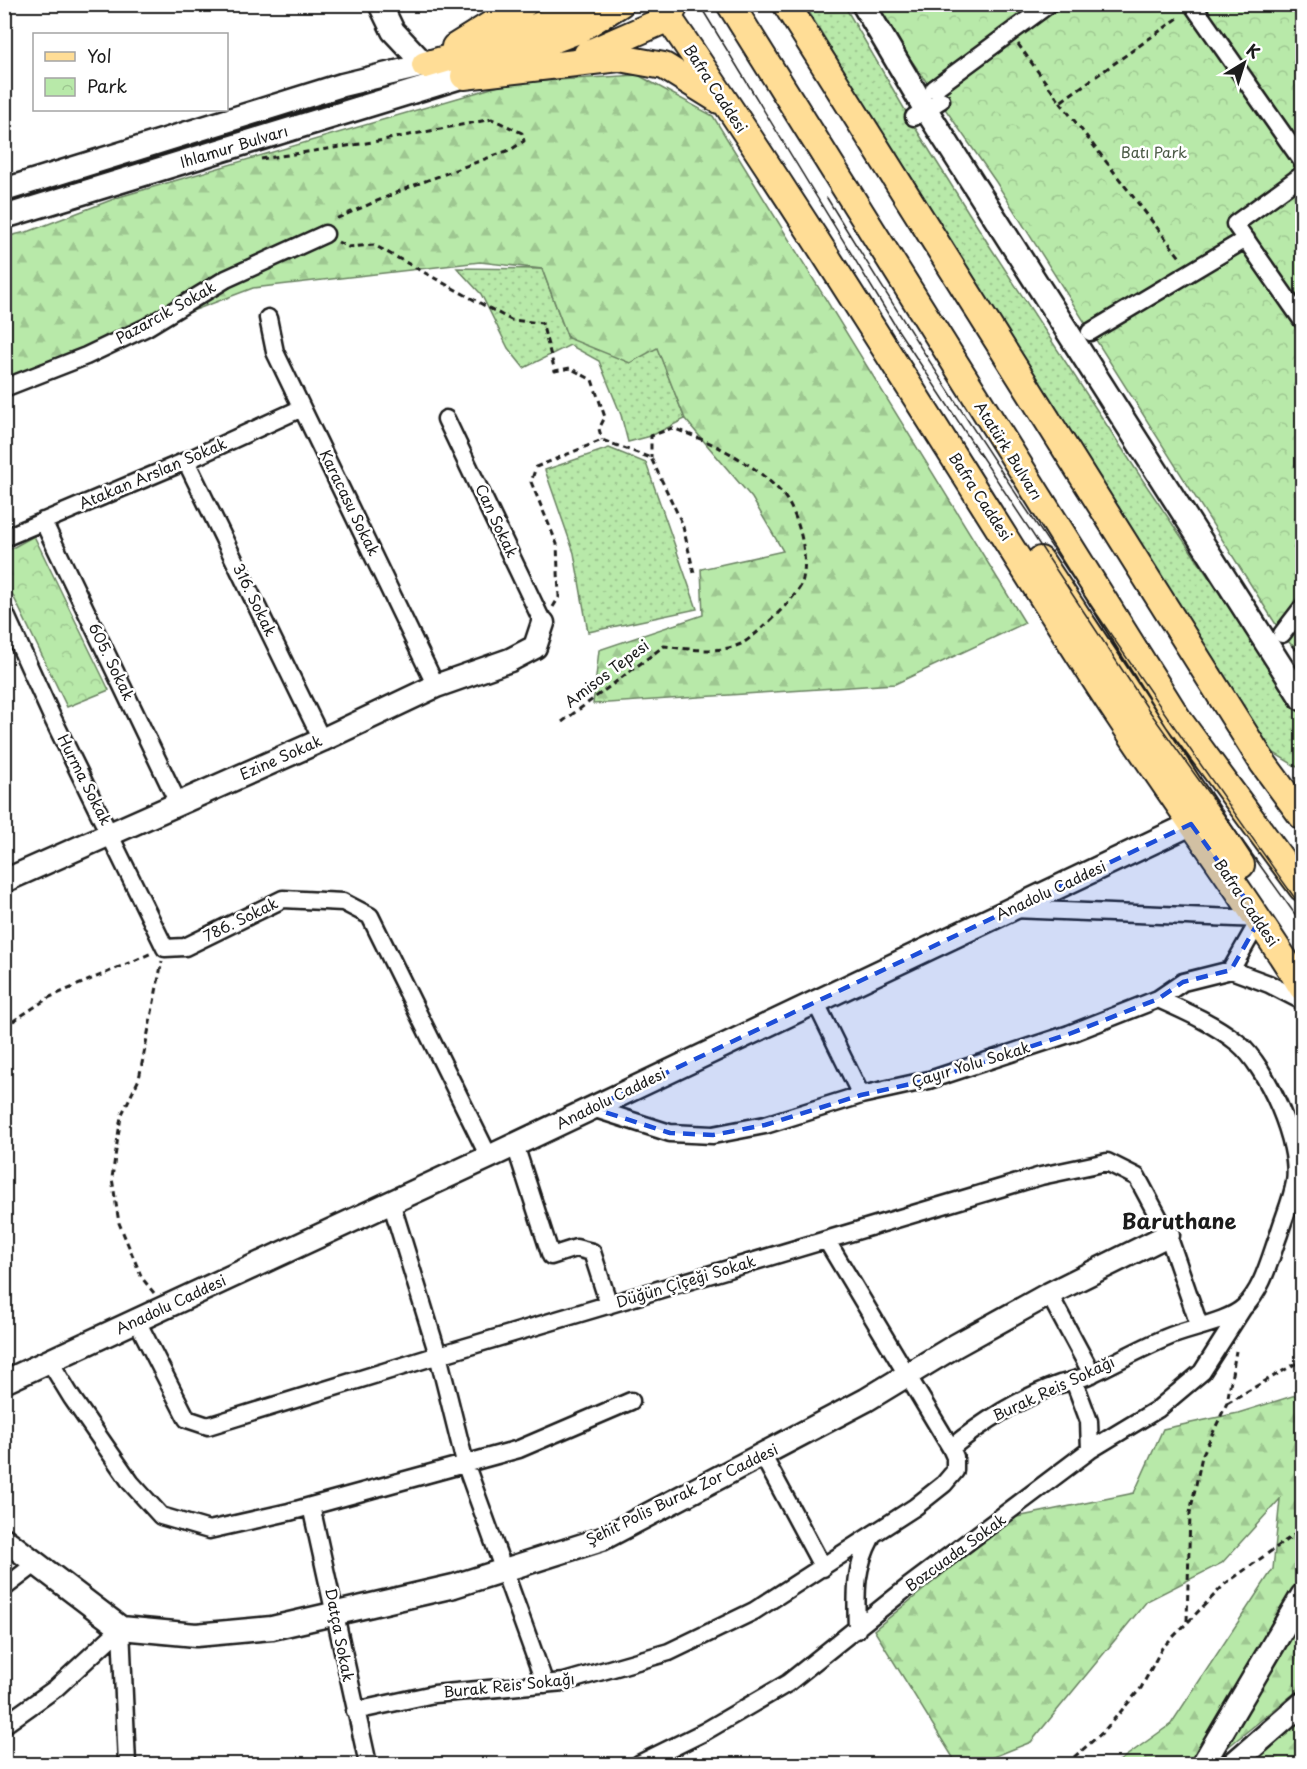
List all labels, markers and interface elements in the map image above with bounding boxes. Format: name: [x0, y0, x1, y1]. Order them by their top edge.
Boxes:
legend: [33, 33, 228, 111]
north arrow: [1214, 33, 1274, 93]
text: K: [1242, 37, 1266, 64]
street label: Bafra Caddesi: [679, 39, 753, 137]
text: Yol: [87, 42, 112, 69]
text: Park: [87, 72, 127, 99]
street label: Ihlamur Bulvarı: [177, 118, 290, 173]
park label: Batı Park: [1121, 140, 1187, 163]
street label: Pazarcık Sokak: [111, 274, 220, 349]
street label: Atatürk Bulvarı: [970, 396, 1049, 504]
street label: Atakan Arslan Sokak: [75, 431, 230, 514]
street label: Karacasu Sokak: [315, 445, 386, 560]
street label: Bafra Caddesi: [944, 447, 1018, 545]
street label: Can Sokak: [470, 480, 525, 561]
street label: 316. Sokak: [228, 559, 283, 640]
street label: 605. Sokak: [84, 619, 141, 704]
street label: Amisos Tepesi: [559, 633, 653, 712]
street label: Ezine Sokak: [235, 728, 326, 785]
street label: Hurma Sokak: [52, 730, 118, 829]
street label: Anadolu Caddesi: [991, 854, 1109, 925]
street label: Bafra Caddesi: [1209, 854, 1285, 951]
street label: 786. Sokak: [199, 891, 282, 947]
street label: Çayır Yolu Sokak: [908, 1034, 1033, 1093]
street label: Anadolu Caddesi: [552, 1061, 669, 1134]
district label: Baruthane: [1122, 1204, 1237, 1236]
street label: Düğün Çiçeği Sokak: [613, 1248, 759, 1313]
street label: Anadolu Caddesi: [111, 1268, 229, 1339]
street label: Burak Reis Sokağı: [989, 1349, 1118, 1426]
street label: Şehit Polis Burak Zor Caddesi: [581, 1437, 781, 1550]
street label: Bozcuada Sokak: [900, 1507, 1011, 1596]
street label: Datça Sokak: [320, 1586, 361, 1684]
street label: Burak Reis Sokağı: [442, 1666, 576, 1703]

